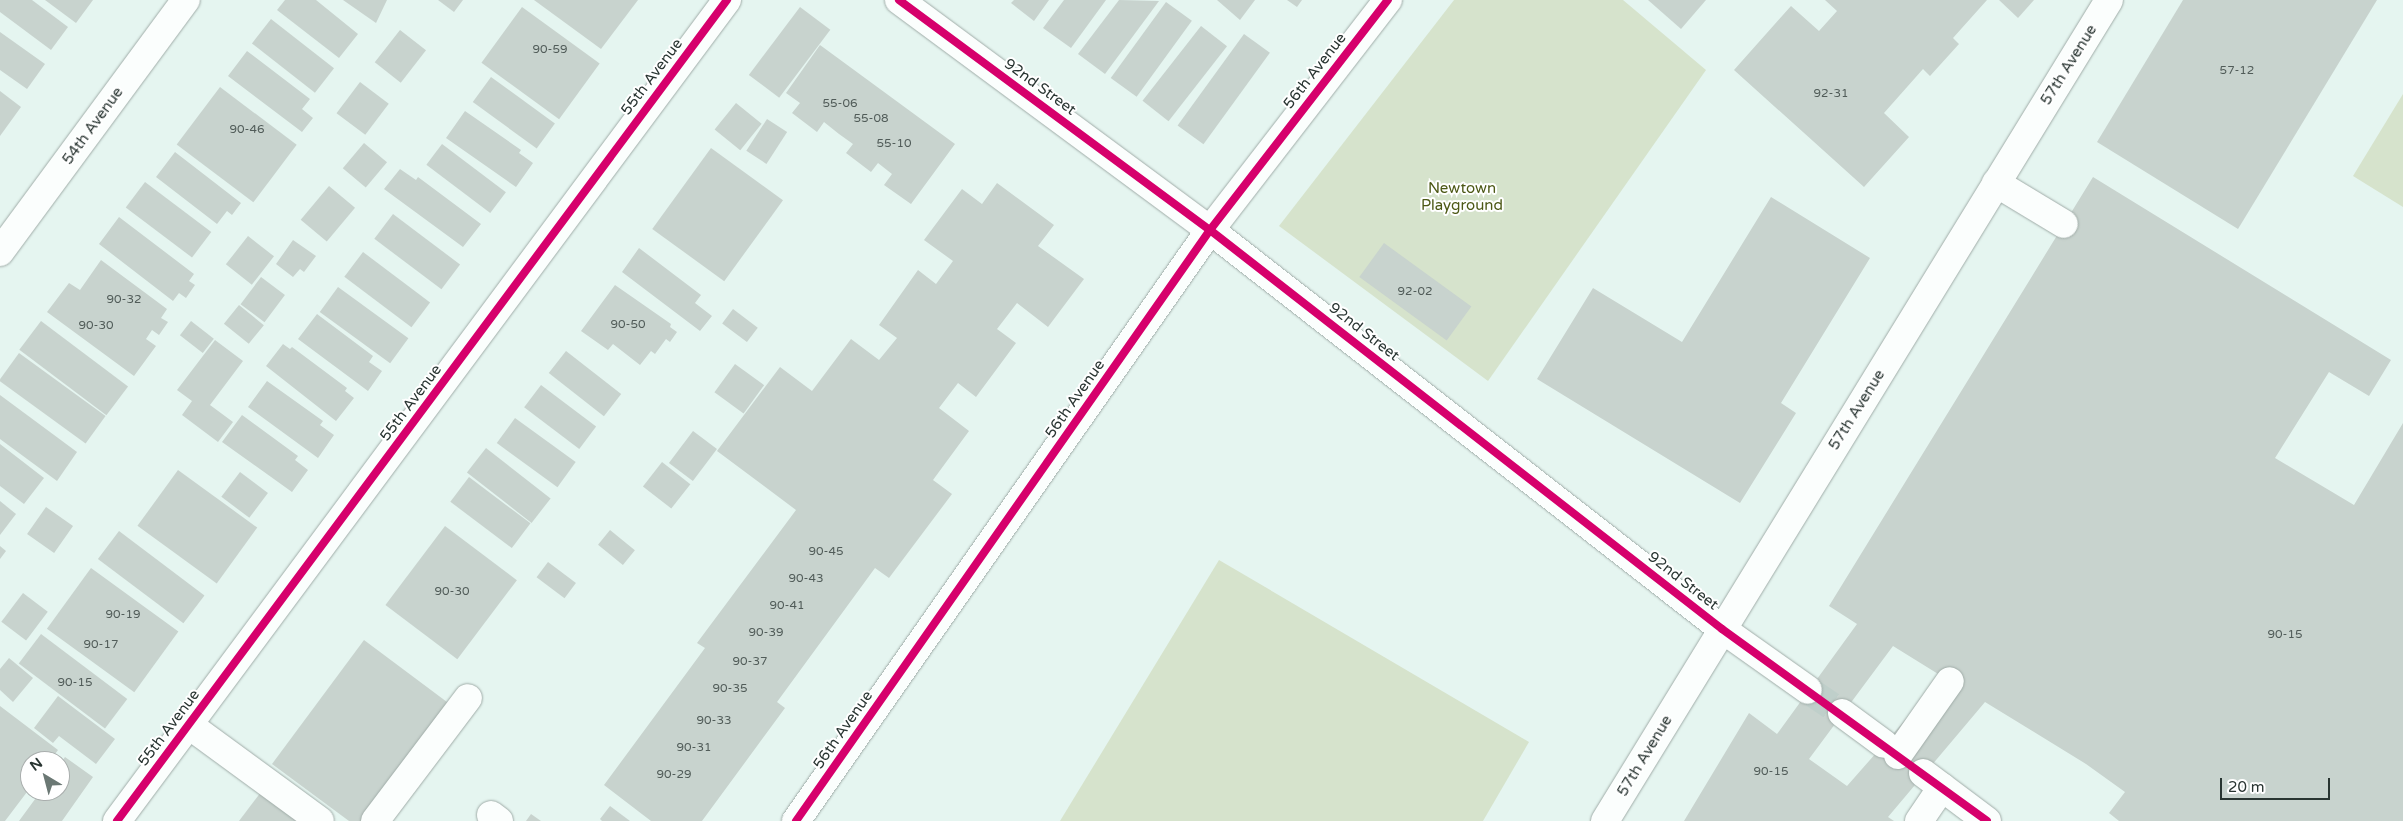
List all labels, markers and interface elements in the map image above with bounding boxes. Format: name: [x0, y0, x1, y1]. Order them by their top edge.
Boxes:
street label: 57th Avenue: [2037, 22, 2101, 108]
street label: 56th Avenue: [1280, 29, 1350, 113]
street label: 55th Avenue: [617, 35, 687, 119]
house number: 90-59: [532, 43, 568, 57]
street label: 92nd Street: [1001, 55, 1079, 119]
house number: 57-12: [2220, 64, 2254, 78]
street label: 54th Avenue: [59, 84, 127, 168]
house number: 92-31: [1813, 87, 1849, 101]
house number: 55-06: [822, 97, 858, 111]
house number: 55-08: [853, 112, 889, 126]
house number: 90-46: [229, 123, 265, 137]
house number: 55-10: [876, 137, 912, 151]
park label: Newtown Playground: [1421, 179, 1503, 214]
house number: 92-02: [1397, 285, 1433, 299]
house number: 90-32: [106, 293, 142, 307]
street label: 92nd Street: [1325, 299, 1403, 365]
house number: 90-50: [610, 318, 646, 332]
house number: 90-30: [78, 319, 114, 333]
street label: 56th Avenue: [1041, 356, 1109, 442]
street label: 55th Avenue: [376, 361, 446, 445]
street label: 57th Avenue: [1825, 367, 1889, 453]
house number: 90-45: [808, 545, 844, 559]
street label: 92nd Street: [1644, 548, 1722, 614]
house number: 90-43: [788, 572, 824, 586]
house number: 90-30: [434, 585, 470, 599]
house number: 90-41: [769, 599, 805, 613]
house number: 90-19: [105, 608, 141, 622]
house number: 90-39: [748, 626, 784, 640]
house number: 90-15: [2267, 628, 2303, 642]
house number: 90-17: [83, 638, 119, 652]
house number: 90-37: [732, 655, 768, 669]
house number: 90-15: [57, 676, 93, 690]
house number: 90-35: [712, 682, 748, 696]
street label: 55th Avenue: [134, 686, 204, 770]
street label: 56th Avenue: [809, 687, 877, 773]
street label: 57th Avenue: [1614, 712, 1676, 800]
house number: 90-33: [696, 714, 732, 728]
house number: 90-31: [676, 741, 712, 755]
north arrow: [20, 751, 70, 801]
text: N: [27, 754, 46, 775]
house number: 90-15: [1753, 765, 1789, 779]
house number: 90-29: [656, 768, 692, 782]
scale bar: [2223, 768, 2333, 800]
text: 20 m: [2228, 778, 2265, 796]

